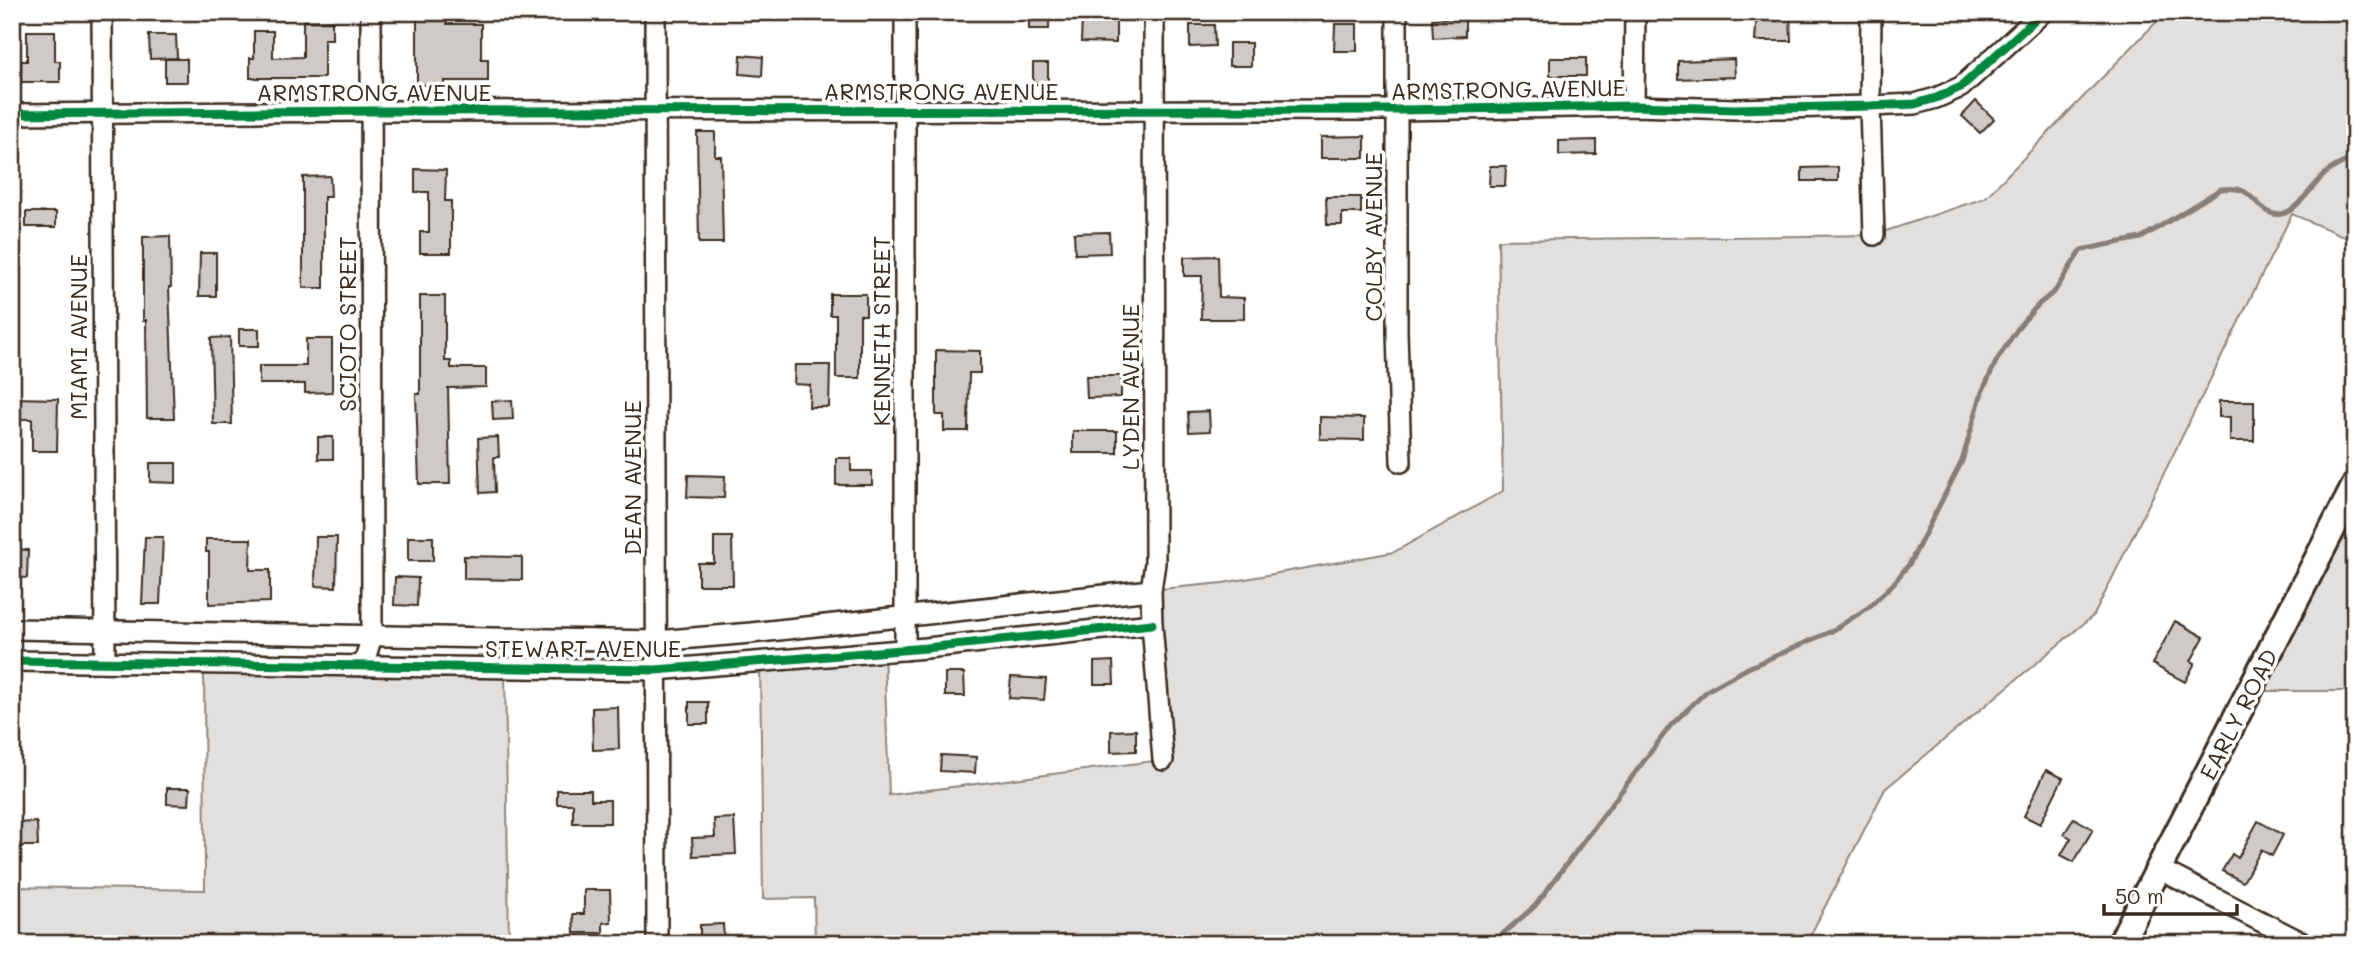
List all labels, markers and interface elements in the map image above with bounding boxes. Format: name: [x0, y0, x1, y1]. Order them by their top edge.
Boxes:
street label: ARMSTRONG AVENUE: [1390, 72, 1626, 106]
street label: ARMSTRONG AVENUE: [823, 76, 1059, 106]
street label: ARMSTRONG AVENUE: [256, 77, 492, 107]
street label: COLBY AVENUE: [1358, 152, 1388, 322]
street label: SCIOTO STREET: [332, 236, 362, 412]
street label: KENNETH STREET: [866, 236, 896, 426]
street label: MIAMI AVENUE: [63, 254, 93, 420]
street label: LYDEN AVENUE: [1115, 304, 1145, 470]
street label: DEAN AVENUE: [617, 400, 647, 556]
street label: STEWART AVENUE: [485, 633, 681, 663]
street label: EARLY ROAD: [2192, 643, 2284, 785]
scale bar: [2104, 872, 2238, 916]
text: 50 m: [2115, 882, 2164, 909]

